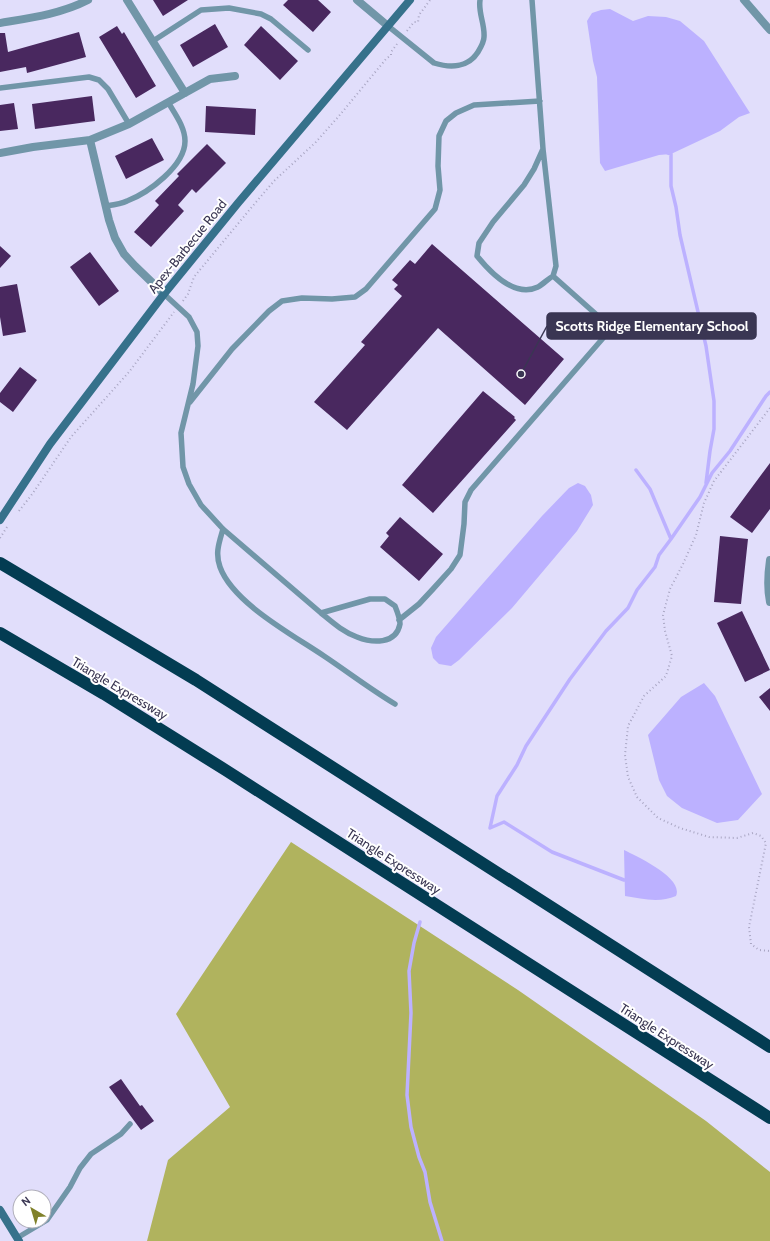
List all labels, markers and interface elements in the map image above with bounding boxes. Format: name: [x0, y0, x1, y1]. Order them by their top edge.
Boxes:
street label: Apex-Barbecue Road: [144, 196, 230, 296]
callout: Scotts Ridge Elementary School: [547, 313, 756, 339]
text: Scotts Ridge Elementary School: [555, 317, 749, 335]
street label: Triangle Expressway: [69, 653, 171, 723]
street label: Triangle Expressway: [344, 825, 444, 898]
street label: Triangle Expressway: [617, 1000, 717, 1073]
north arrow: [12, 1189, 52, 1229]
text: N: [18, 1193, 33, 1209]

